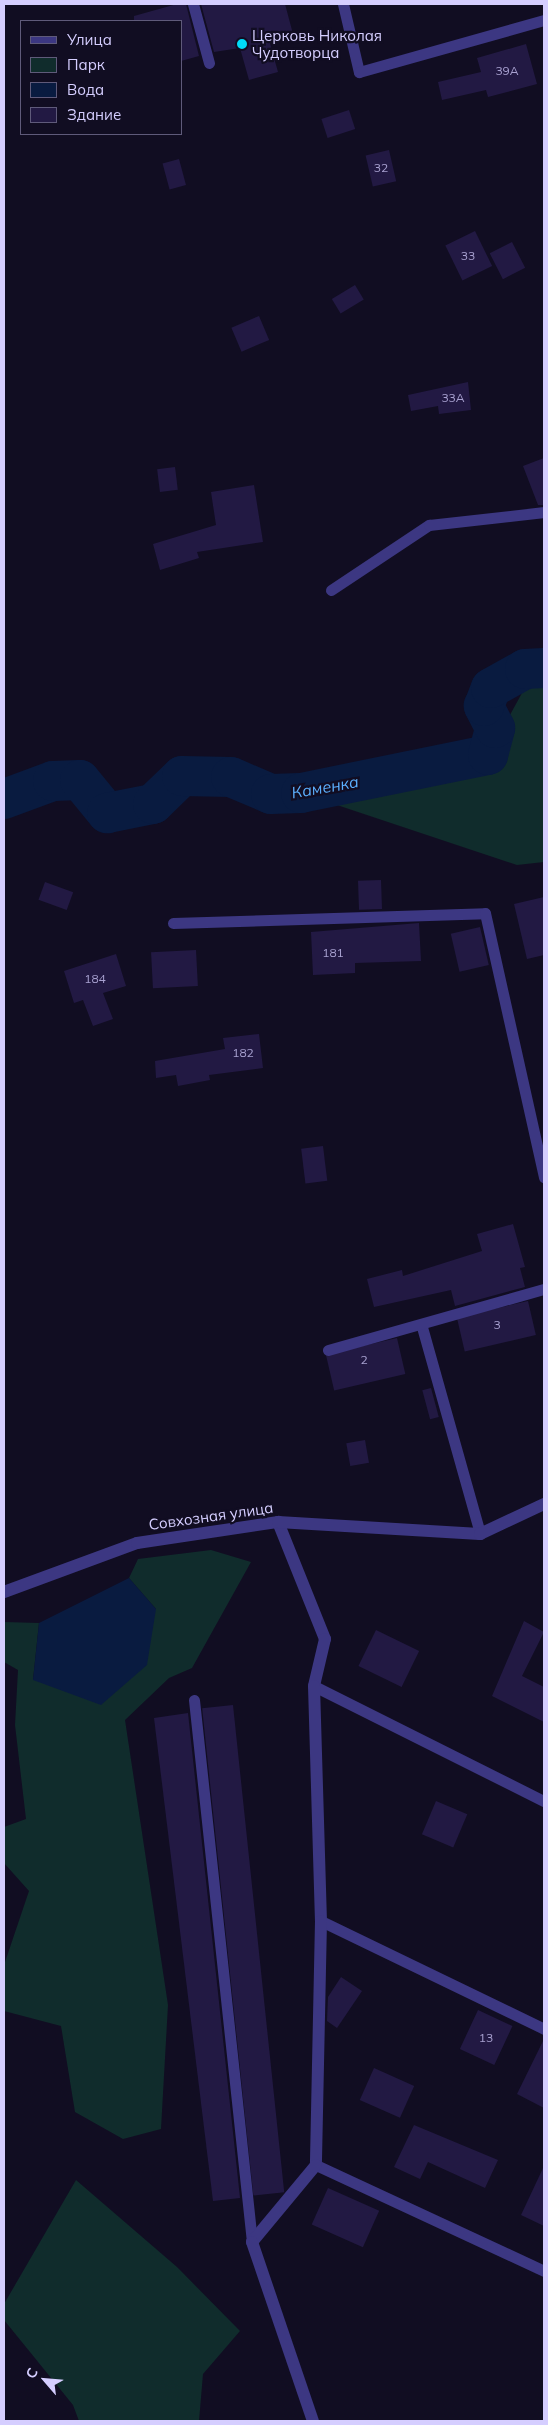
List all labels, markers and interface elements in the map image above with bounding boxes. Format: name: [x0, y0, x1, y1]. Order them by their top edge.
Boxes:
legend: [20, 20, 182, 135]
place label: Церковь Николая Чудотворца: [252, 26, 382, 61]
text: Улица: [67, 30, 112, 49]
marker: Церковь Николая Чудотворца: [236, 38, 248, 50]
text: Парк: [67, 55, 105, 74]
house number: 39А: [495, 64, 519, 78]
text: Вода: [67, 80, 104, 99]
text: Здание: [67, 105, 121, 124]
house number: 32: [374, 161, 388, 175]
house number: 33: [461, 249, 475, 263]
house number: 33А: [441, 391, 465, 405]
water label: Каменка: [290, 772, 360, 802]
house number: 181: [322, 946, 344, 960]
house number: 184: [84, 972, 106, 986]
house number: 182: [232, 1046, 254, 1060]
house number: 3: [493, 1318, 501, 1332]
house number: 2: [360, 1353, 368, 1367]
street label: Совхозная улица: [148, 1498, 274, 1534]
house number: 13: [479, 2031, 493, 2045]
north arrow: [20, 2355, 70, 2405]
text: С: [21, 2365, 42, 2382]

